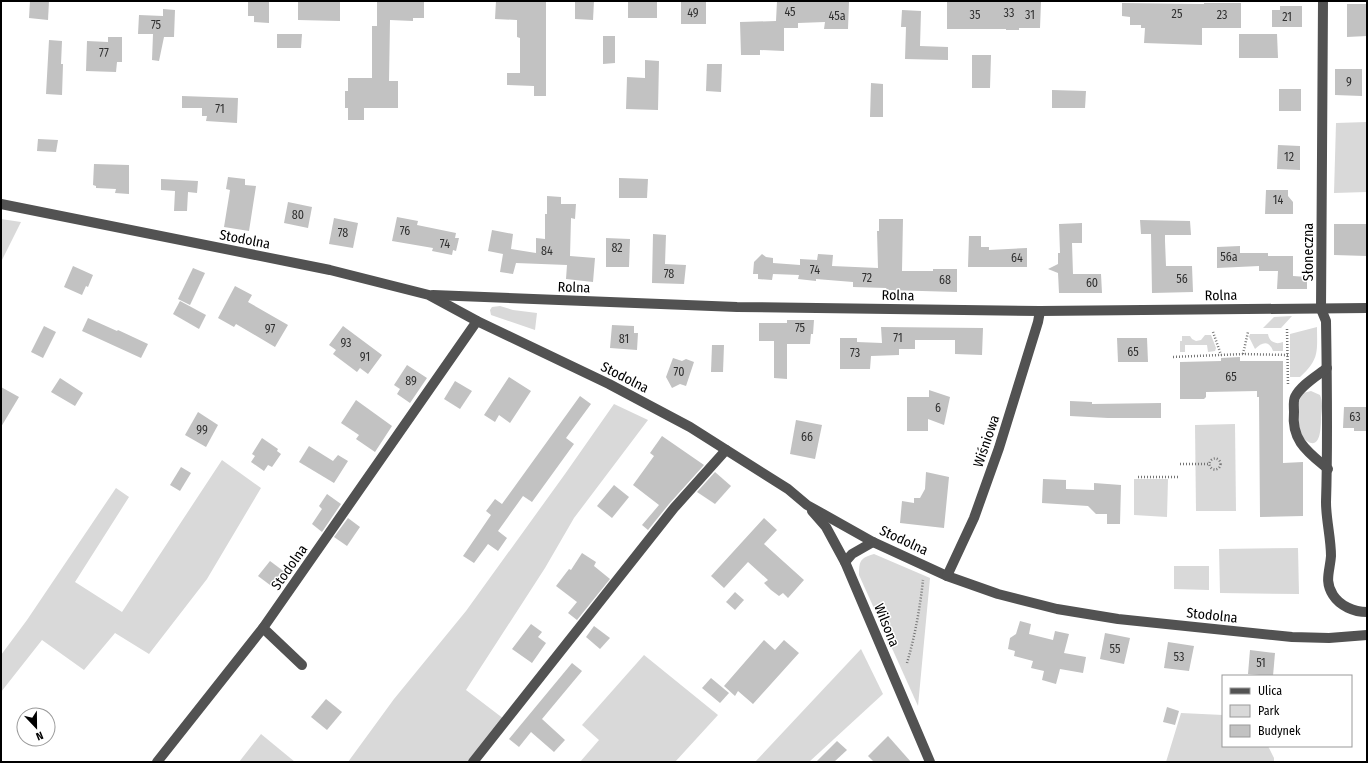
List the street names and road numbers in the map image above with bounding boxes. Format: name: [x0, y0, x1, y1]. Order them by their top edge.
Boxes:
street label: Słoneczna: [1300, 223, 1317, 281]
street label: Stodolna: [218, 226, 272, 253]
street label: Rolna: [557, 278, 591, 297]
street label: Rolna: [881, 287, 915, 304]
street label: Rolna: [1205, 287, 1238, 304]
street label: Stodolna: [598, 358, 652, 397]
street label: Wiśniowa: [970, 413, 1003, 470]
street label: Stodolna: [877, 522, 931, 559]
street label: Stodolna: [268, 541, 311, 593]
street label: Wilsona: [870, 601, 903, 649]
street label: Stodolna: [1185, 604, 1239, 627]

